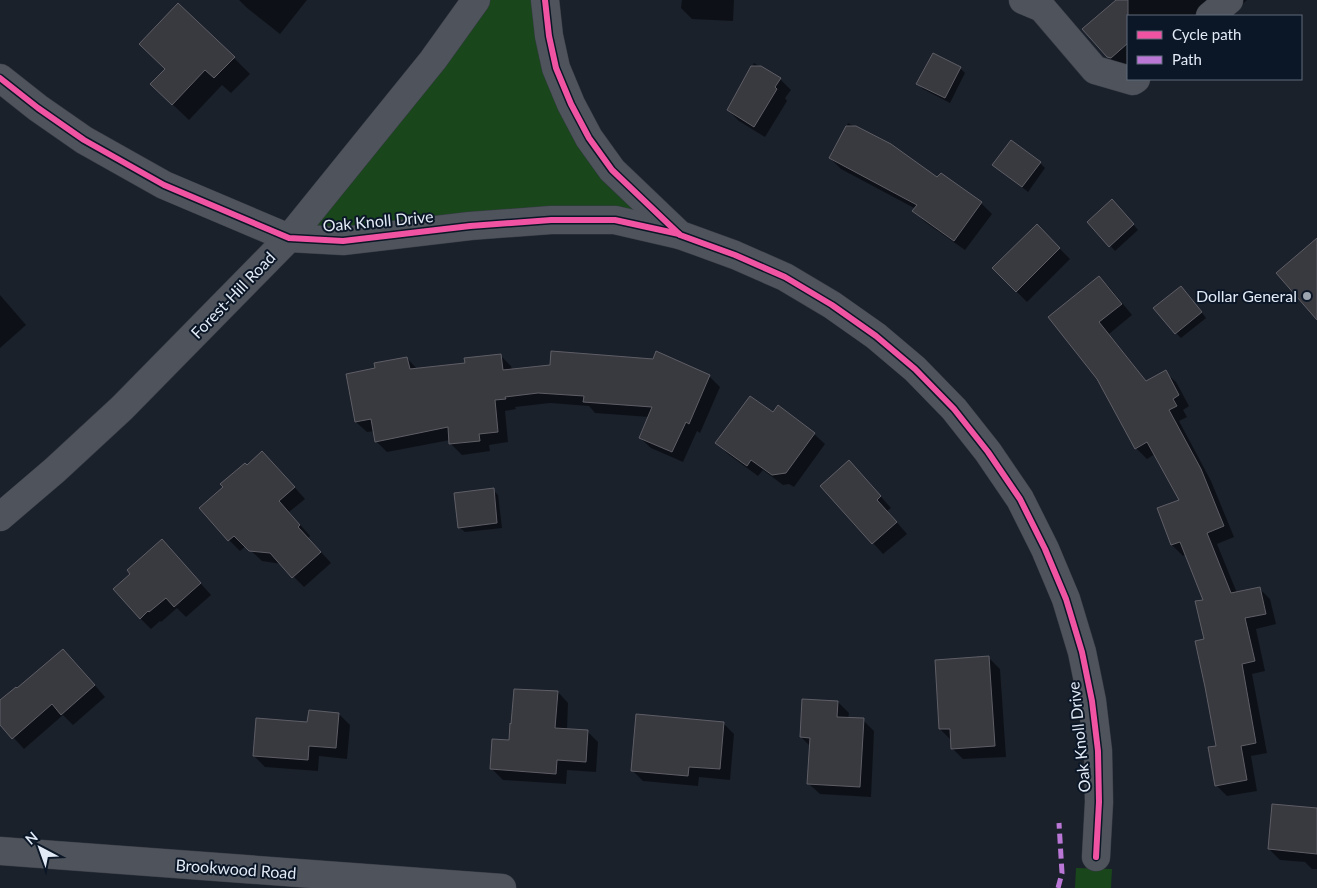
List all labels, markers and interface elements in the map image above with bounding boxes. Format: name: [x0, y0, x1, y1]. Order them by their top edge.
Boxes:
legend: [1127, 15, 1302, 80]
text: Cycle path: [1172, 25, 1241, 43]
text: Path: [1172, 50, 1202, 68]
street label: Oak Knoll Drive: [322, 206, 434, 235]
street label: Forest-Hill Road: [187, 247, 279, 342]
place label: Dollar General: [1196, 286, 1297, 305]
marker: Dollar General: [1301, 290, 1313, 302]
street label: Oak Knoll Drive: [1063, 681, 1094, 793]
north arrow: [15, 823, 65, 873]
text: N: [21, 828, 41, 848]
street label: Brookwood Road: [175, 855, 297, 882]

